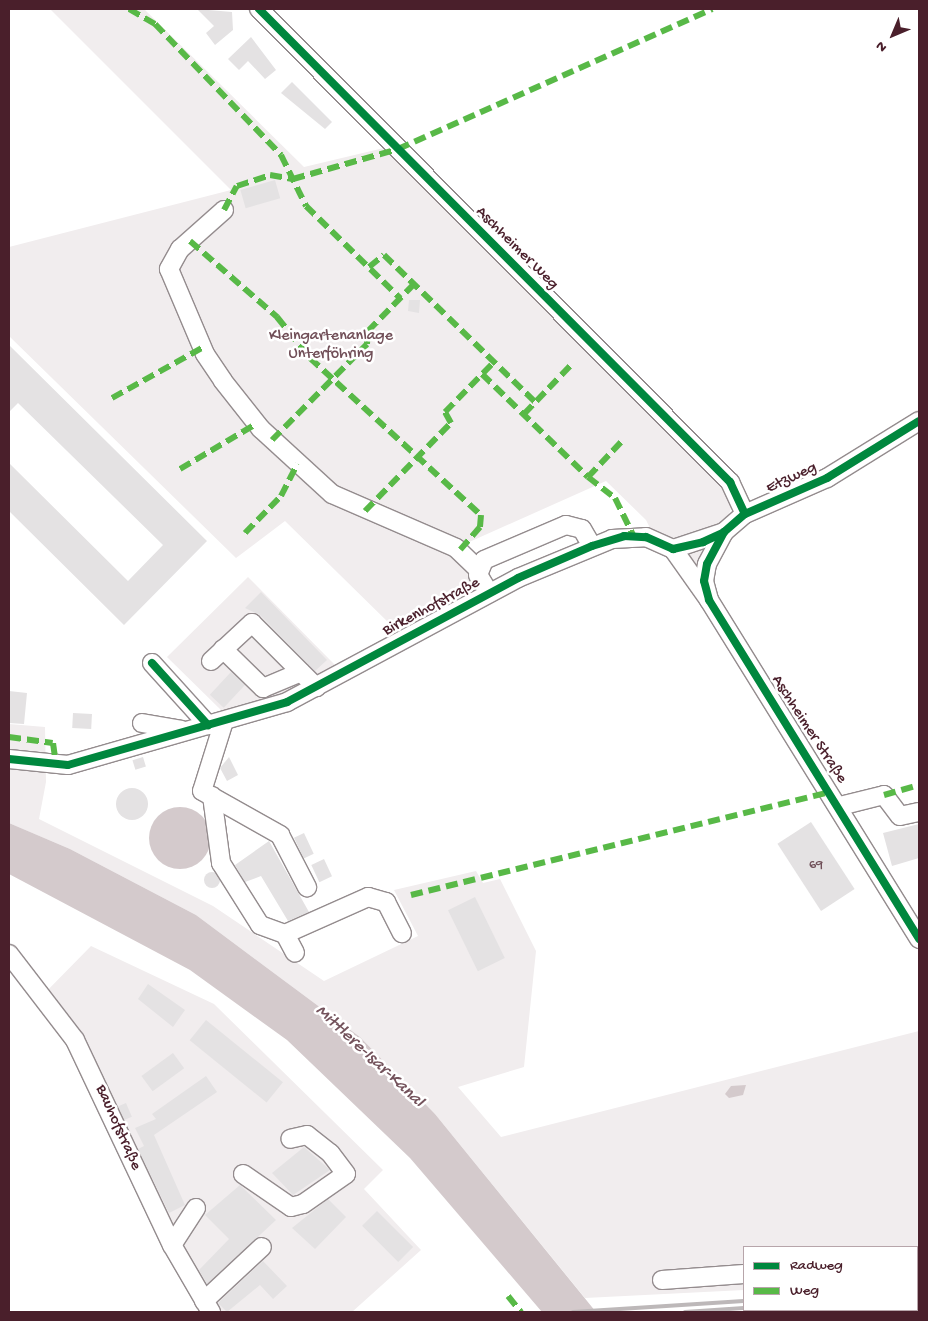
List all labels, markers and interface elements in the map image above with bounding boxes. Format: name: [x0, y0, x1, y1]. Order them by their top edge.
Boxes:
north arrow: [868, 10, 918, 60]
text: N: [873, 37, 891, 55]
street label: Aschheimer Weg: [470, 203, 562, 295]
park label: Kleingartenanlage Unterföhring: [269, 327, 393, 365]
street label: Etzweg: [764, 459, 820, 499]
street label: Birkenhofstraße: [380, 574, 484, 642]
street label: Aschheimer Straße: [766, 672, 850, 788]
house number: 69: [809, 858, 823, 874]
water label: Mittlere-Isar-Kanal: [310, 1001, 428, 1113]
street label: Bauhofstraße: [90, 1082, 144, 1174]
legend: [743, 1246, 918, 1311]
text: Radweg: [790, 1257, 843, 1275]
text: Weg: [790, 1282, 819, 1300]

